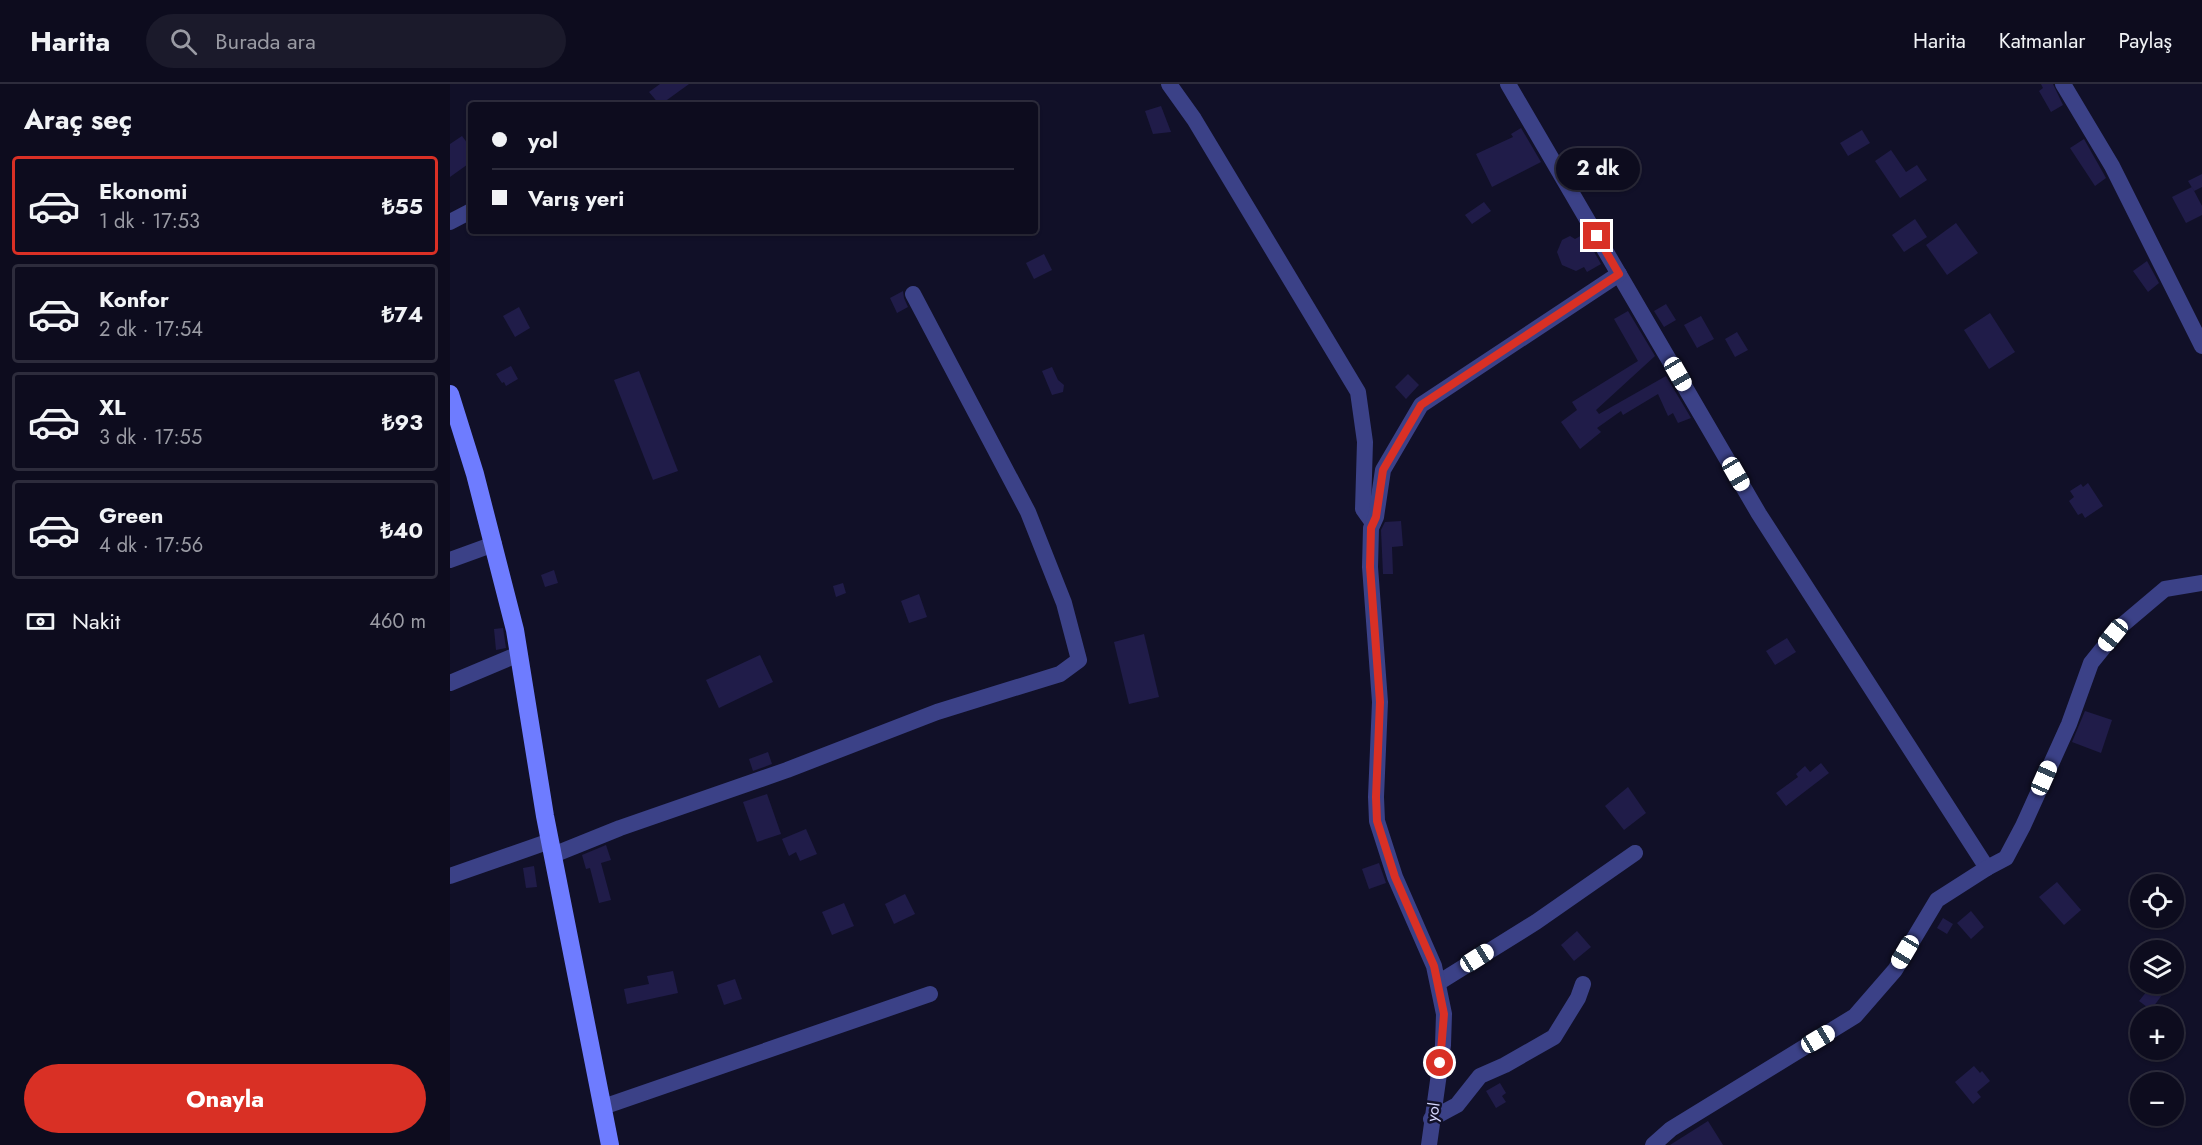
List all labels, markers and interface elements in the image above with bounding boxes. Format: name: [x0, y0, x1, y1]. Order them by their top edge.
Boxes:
search box: [146, 14, 566, 68]
text: Harita: [30, 21, 110, 62]
icon: search: [167, 25, 200, 58]
text: Burada ara: [215, 25, 316, 57]
text: Harita: [1913, 26, 1966, 56]
text: Katmanlar: [1999, 26, 2085, 56]
text: Paylaş: [2118, 26, 2172, 56]
text: Araç seç: [24, 100, 132, 139]
text: yol: [528, 124, 558, 156]
callout: 2 dk: [1555, 149, 1639, 191]
text: 2 dk: [1577, 154, 1620, 183]
text: Ekonomi: [99, 175, 187, 207]
icon: car: [27, 179, 81, 233]
text: Varış yeri: [528, 182, 624, 214]
text: ₺55: [382, 190, 423, 222]
text: 1 dk · 17:53: [99, 207, 200, 236]
route end: [1583, 222, 1610, 249]
text: Konfor: [99, 283, 169, 315]
icon: car: [27, 287, 81, 341]
text: ₺74: [382, 298, 423, 330]
text: 2 dk · 17:54: [99, 315, 203, 344]
car: [1661, 354, 1695, 394]
text: XL: [99, 391, 126, 423]
icon: car: [27, 395, 81, 449]
text: ₺93: [382, 406, 423, 438]
text: 3 dk · 17:55: [99, 423, 202, 452]
car: [1719, 454, 1753, 494]
text: Green: [99, 499, 163, 531]
icon: car: [27, 503, 81, 557]
text: ₺40: [380, 514, 423, 546]
text: 4 dk · 17:56: [99, 531, 203, 560]
icon: cash: [24, 605, 57, 638]
text: Nakit: [72, 605, 120, 637]
text: 460 m: [369, 607, 426, 636]
car: [2095, 615, 2131, 655]
car: [2028, 758, 2060, 798]
map controls: [2130, 874, 2184, 1126]
button: locate: [2130, 874, 2184, 928]
car: [1888, 932, 1922, 972]
button: layers: [2130, 940, 2184, 994]
car: [1457, 941, 1497, 975]
button: +: [2130, 1006, 2184, 1060]
car: [1798, 1022, 1838, 1056]
route start: [1426, 1049, 1453, 1076]
button: Onayla: [24, 1064, 426, 1133]
button: −: [2130, 1072, 2184, 1126]
street label: yol: [1420, 1101, 1446, 1123]

